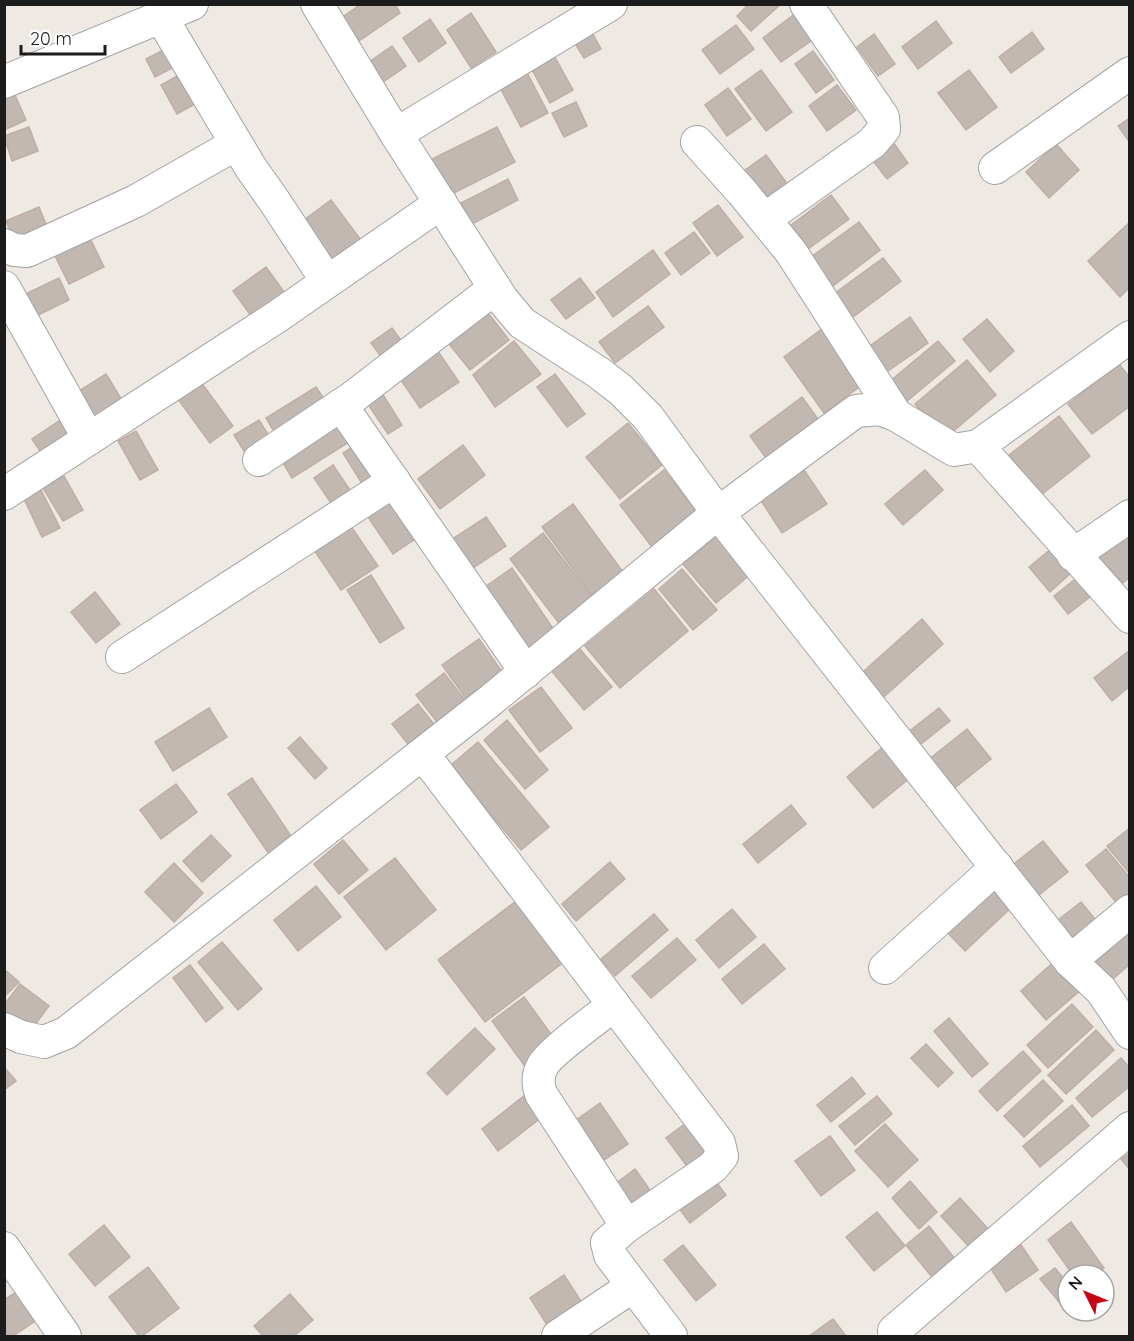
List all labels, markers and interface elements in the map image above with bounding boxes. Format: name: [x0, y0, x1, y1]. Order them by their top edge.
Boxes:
scale bar: [21, 18, 105, 56]
text: 20 m: [30, 27, 72, 50]
north arrow: [1056, 1263, 1116, 1323]
text: N: [1064, 1272, 1086, 1294]

